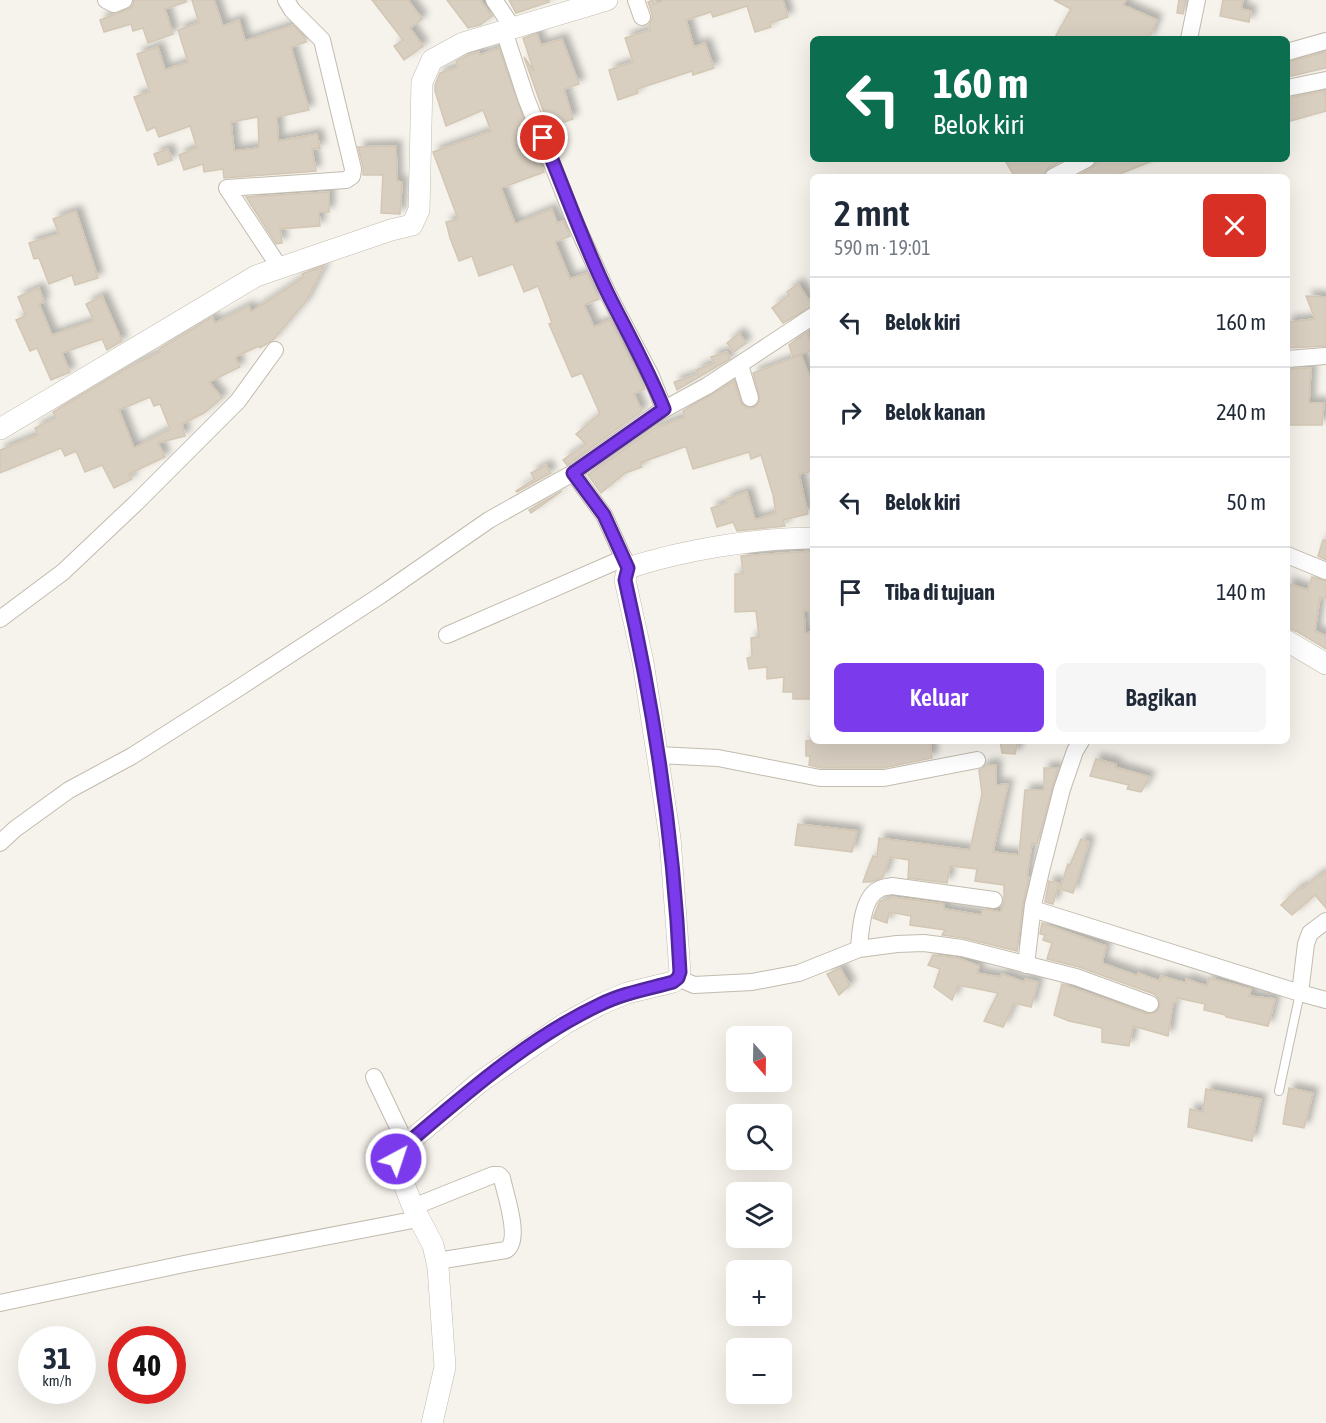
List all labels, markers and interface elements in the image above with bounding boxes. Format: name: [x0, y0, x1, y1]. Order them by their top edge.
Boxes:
text: 160 m: [933, 59, 1028, 107]
icon: left: [834, 60, 912, 138]
text: Belok kiri: [933, 109, 1025, 140]
pin: [517, 112, 568, 163]
icon: arrive: [526, 121, 559, 154]
text: 2 mnt: [834, 192, 910, 234]
button: close: [1203, 194, 1266, 257]
text: 590 m · 19:01: [834, 236, 931, 259]
icon: left: [834, 306, 867, 339]
text: Belok kiri: [885, 309, 960, 335]
text: 160 m: [1216, 309, 1266, 335]
icon: right: [834, 396, 867, 429]
text: Belok kanan: [885, 399, 986, 425]
text: 240 m: [1216, 399, 1266, 425]
icon: left: [834, 486, 867, 519]
text: Belok kiri: [885, 489, 960, 515]
text: 50 m: [1226, 489, 1266, 515]
icon: arrive: [834, 576, 867, 609]
text: Tiba di tujuan: [885, 579, 995, 605]
text: 140 m: [1216, 579, 1266, 605]
button: Keluar: [834, 663, 1044, 732]
button: Bagikan: [1056, 663, 1266, 732]
north arrow: [726, 1026, 792, 1092]
map controls: [726, 1026, 792, 1404]
button: search: [726, 1104, 792, 1170]
position arrow: [364, 1127, 428, 1191]
button: layers: [726, 1182, 792, 1248]
button: +: [726, 1260, 792, 1326]
speed limit sign: 40: [108, 1326, 186, 1404]
button: −: [726, 1338, 792, 1404]
text: 31: [43, 1341, 71, 1375]
text: km/h: [42, 1372, 72, 1389]

